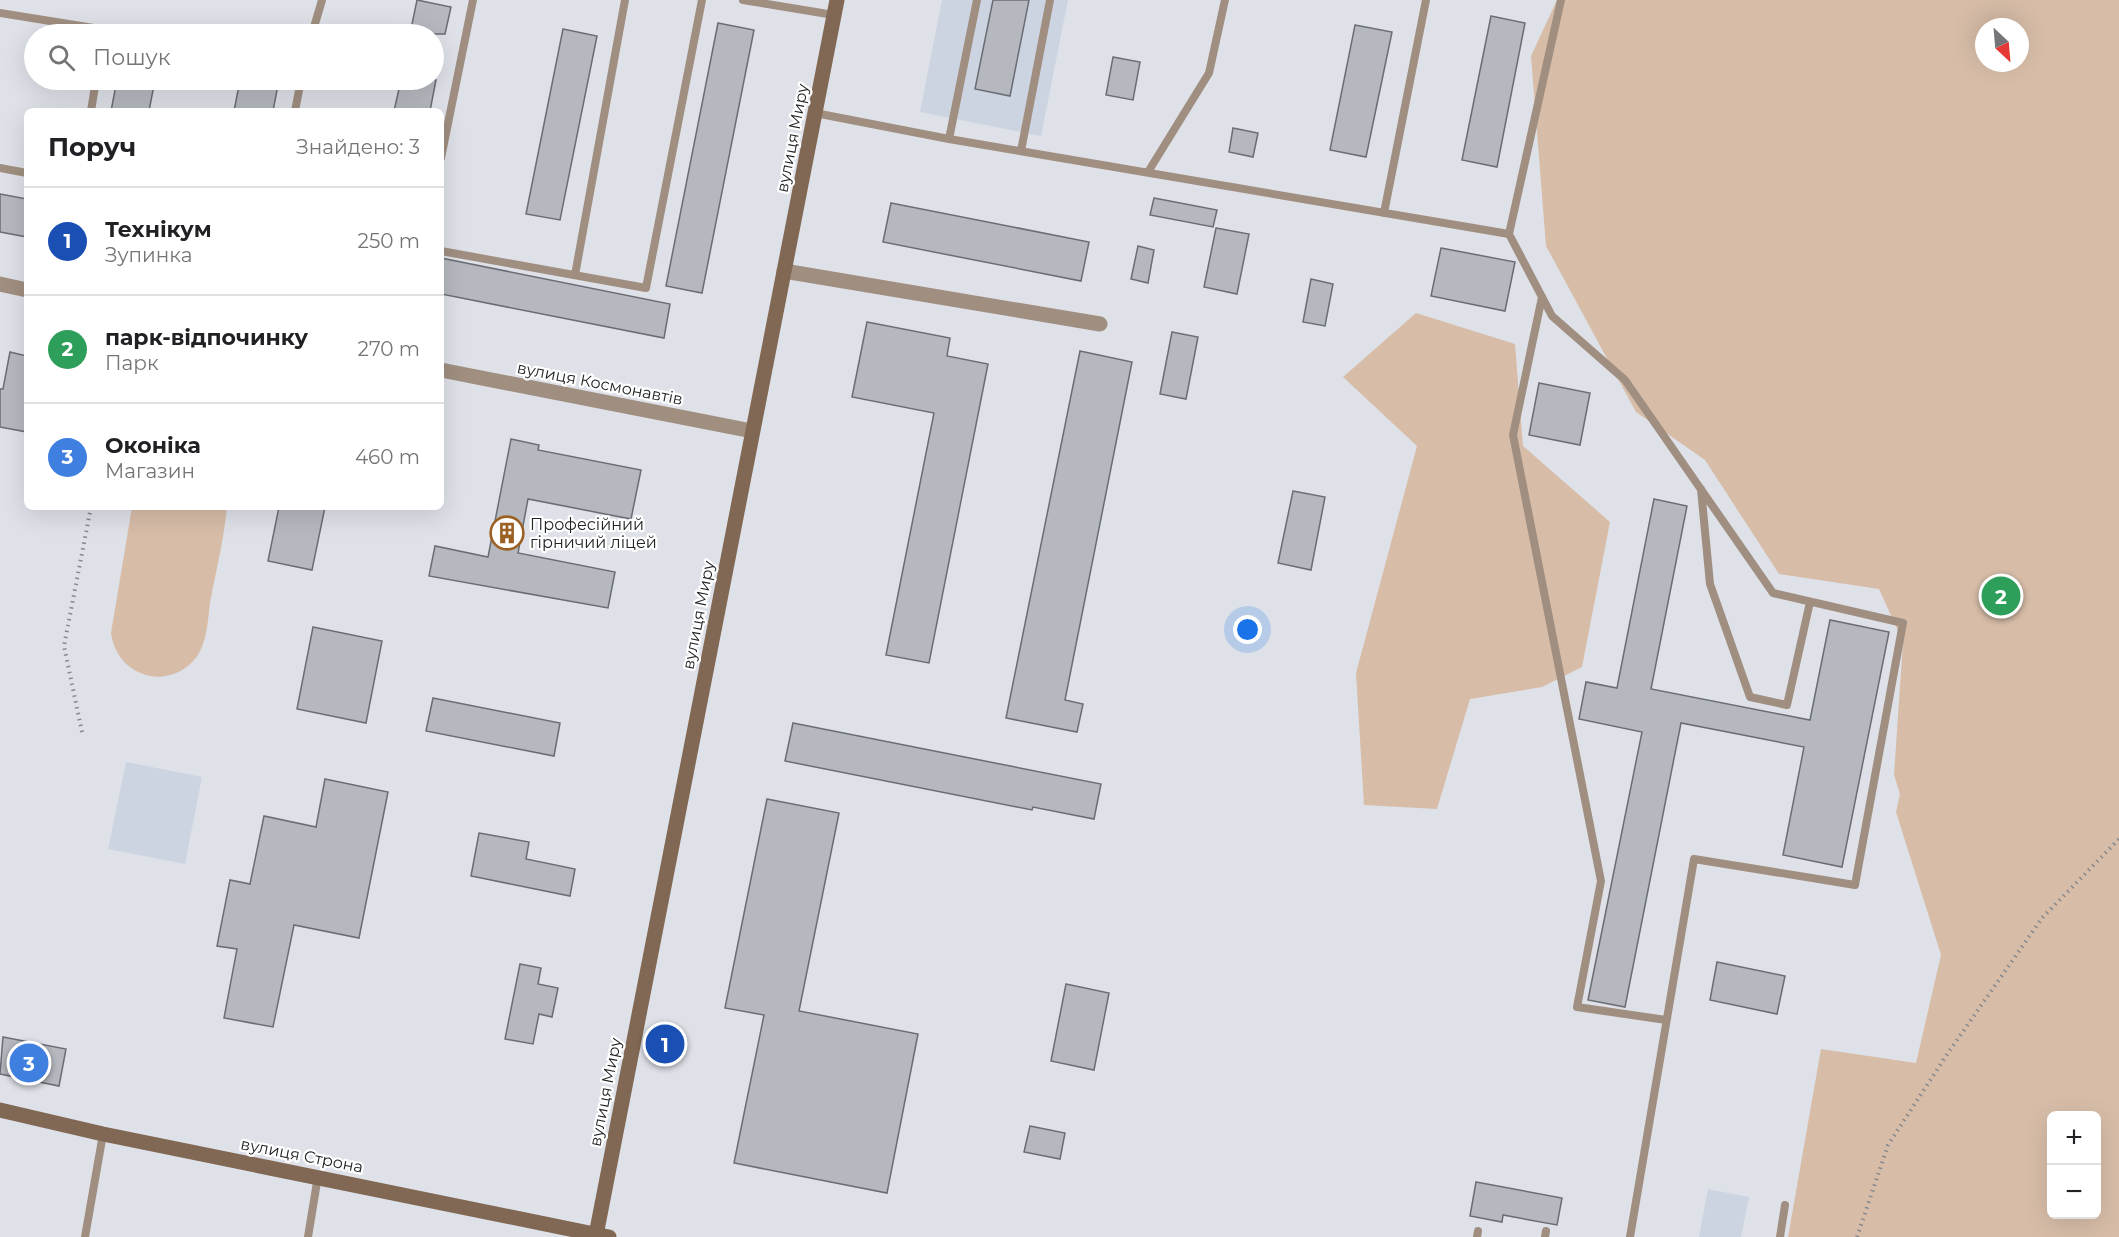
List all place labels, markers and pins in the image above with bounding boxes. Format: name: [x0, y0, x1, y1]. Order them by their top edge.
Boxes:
building icon: Професійний гірничий ліцей: [489, 515, 525, 551]
place label: Професійний гірничий ліцей: [530, 515, 657, 552]
pin: 2: [1982, 574, 2020, 618]
pin: 1: [646, 1022, 684, 1066]
pin: 3: [9, 1040, 48, 1086]

